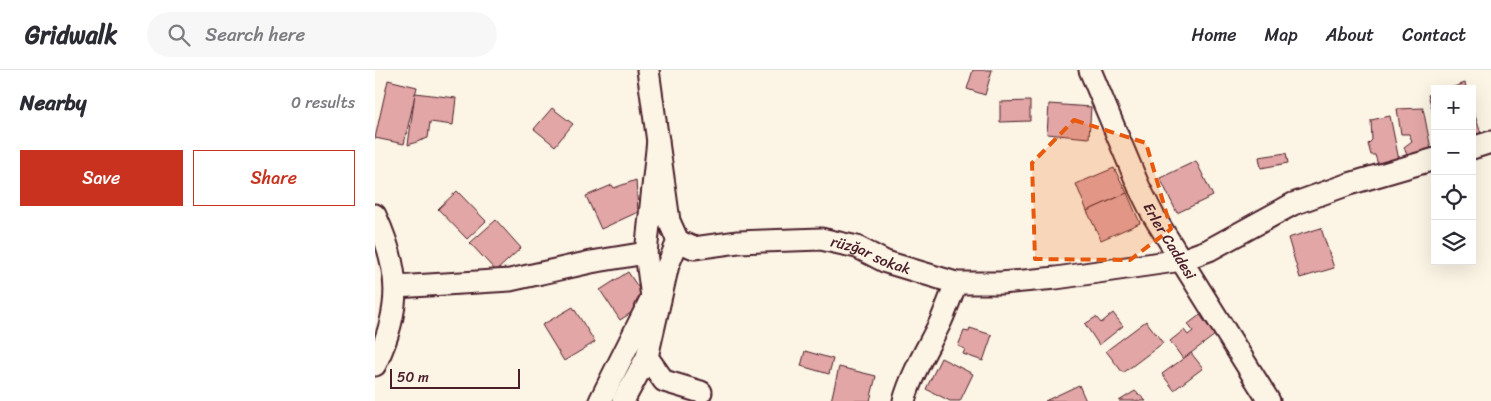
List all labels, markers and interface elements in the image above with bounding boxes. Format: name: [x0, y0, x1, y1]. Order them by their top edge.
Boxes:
search box: [147, 12, 497, 57]
text: Gridwalk: [25, 14, 117, 56]
text: Search here: [205, 18, 305, 51]
text: Home: [1192, 19, 1237, 51]
text: Map: [1265, 19, 1298, 51]
text: About: [1326, 19, 1374, 51]
text: Contact: [1402, 19, 1466, 51]
icon: search: [165, 21, 193, 49]
text: Nearby: [20, 84, 86, 122]
map controls: [1431, 85, 1476, 265]
button: +: [1431, 85, 1476, 130]
text: 0 results: [291, 88, 355, 117]
button: −: [1431, 130, 1476, 175]
button: Save: [20, 150, 183, 206]
button: Share: [193, 150, 355, 206]
button: locate: [1431, 175, 1476, 220]
street label: Erler Caddesi: [1136, 198, 1204, 286]
button: layers: [1431, 220, 1476, 265]
street label: rüzğar sokak: [828, 229, 914, 282]
text: 50 m: [397, 365, 429, 390]
scale bar: [390, 366, 520, 389]

